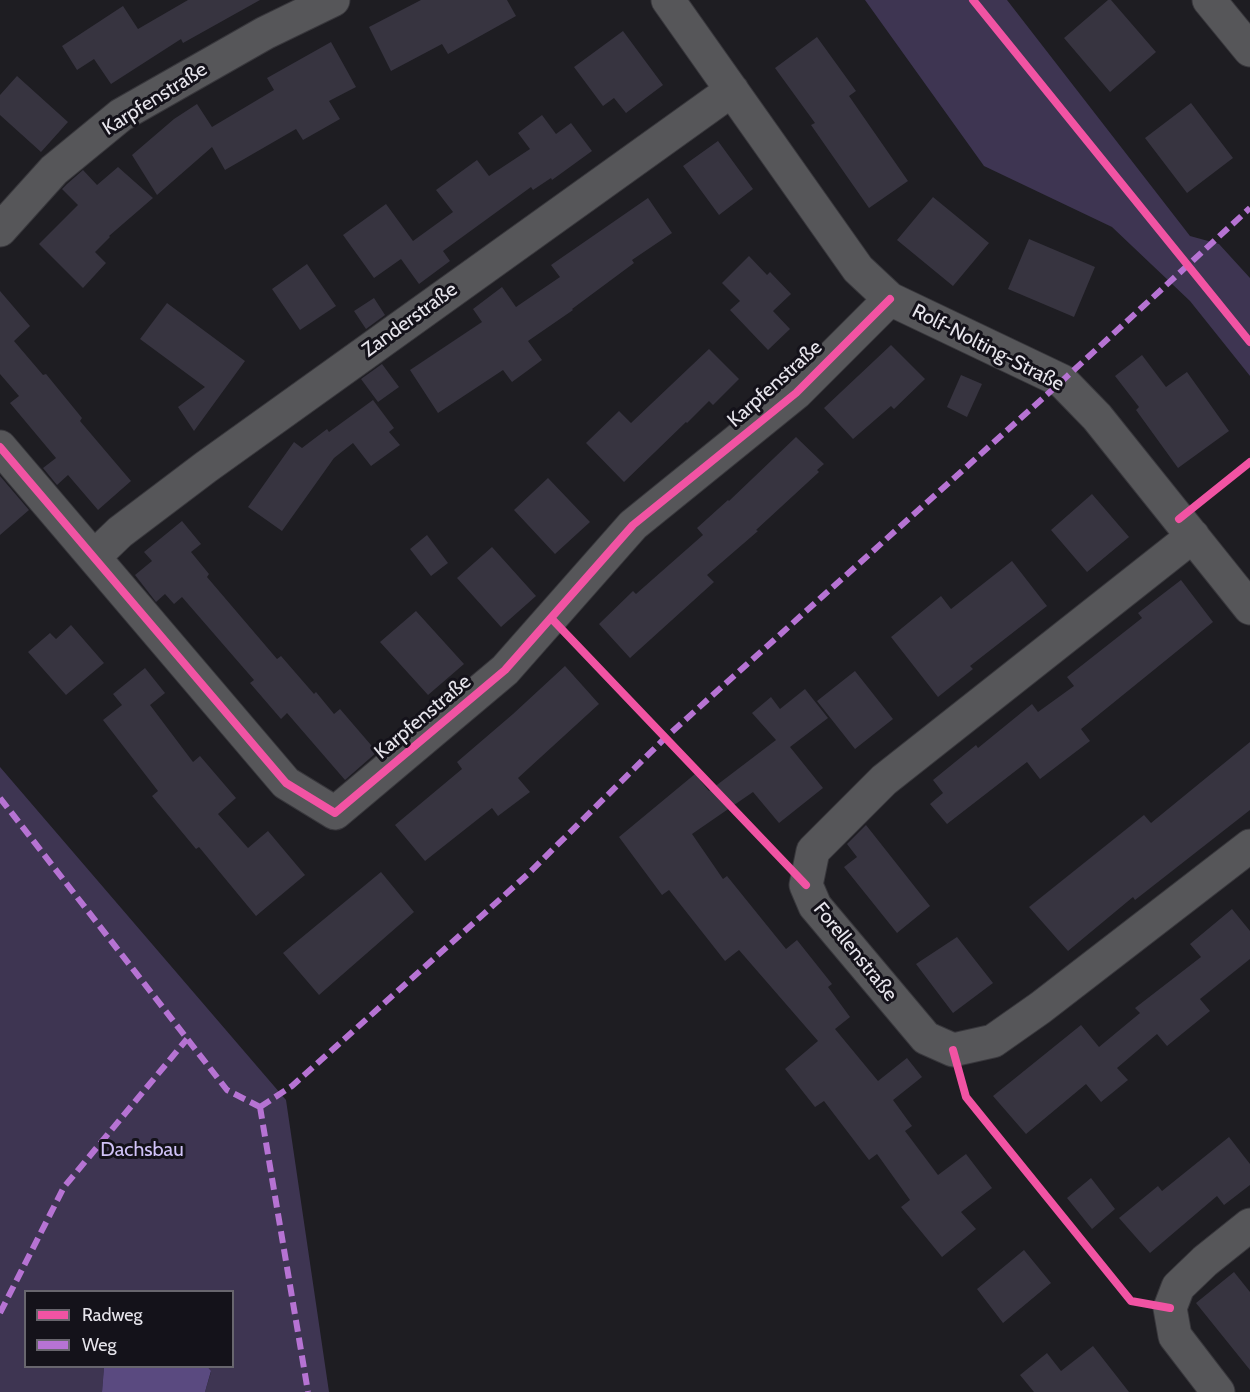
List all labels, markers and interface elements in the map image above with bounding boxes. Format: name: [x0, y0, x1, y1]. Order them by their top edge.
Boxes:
street label: Karpfenstraße: [98, 57, 212, 141]
street label: Zanderstraße: [358, 277, 462, 363]
street label: Rolf-Nolting-Straße: [908, 299, 1068, 397]
street label: Karpfenstraße: [723, 335, 827, 433]
street label: Karpfenstraße: [370, 670, 476, 764]
street label: Forellenstraße: [808, 898, 902, 1006]
park label: Dachsbau: [100, 1138, 184, 1162]
legend: [24, 1290, 234, 1368]
text: Radweg: [82, 1304, 143, 1326]
text: Weg: [82, 1334, 117, 1356]

